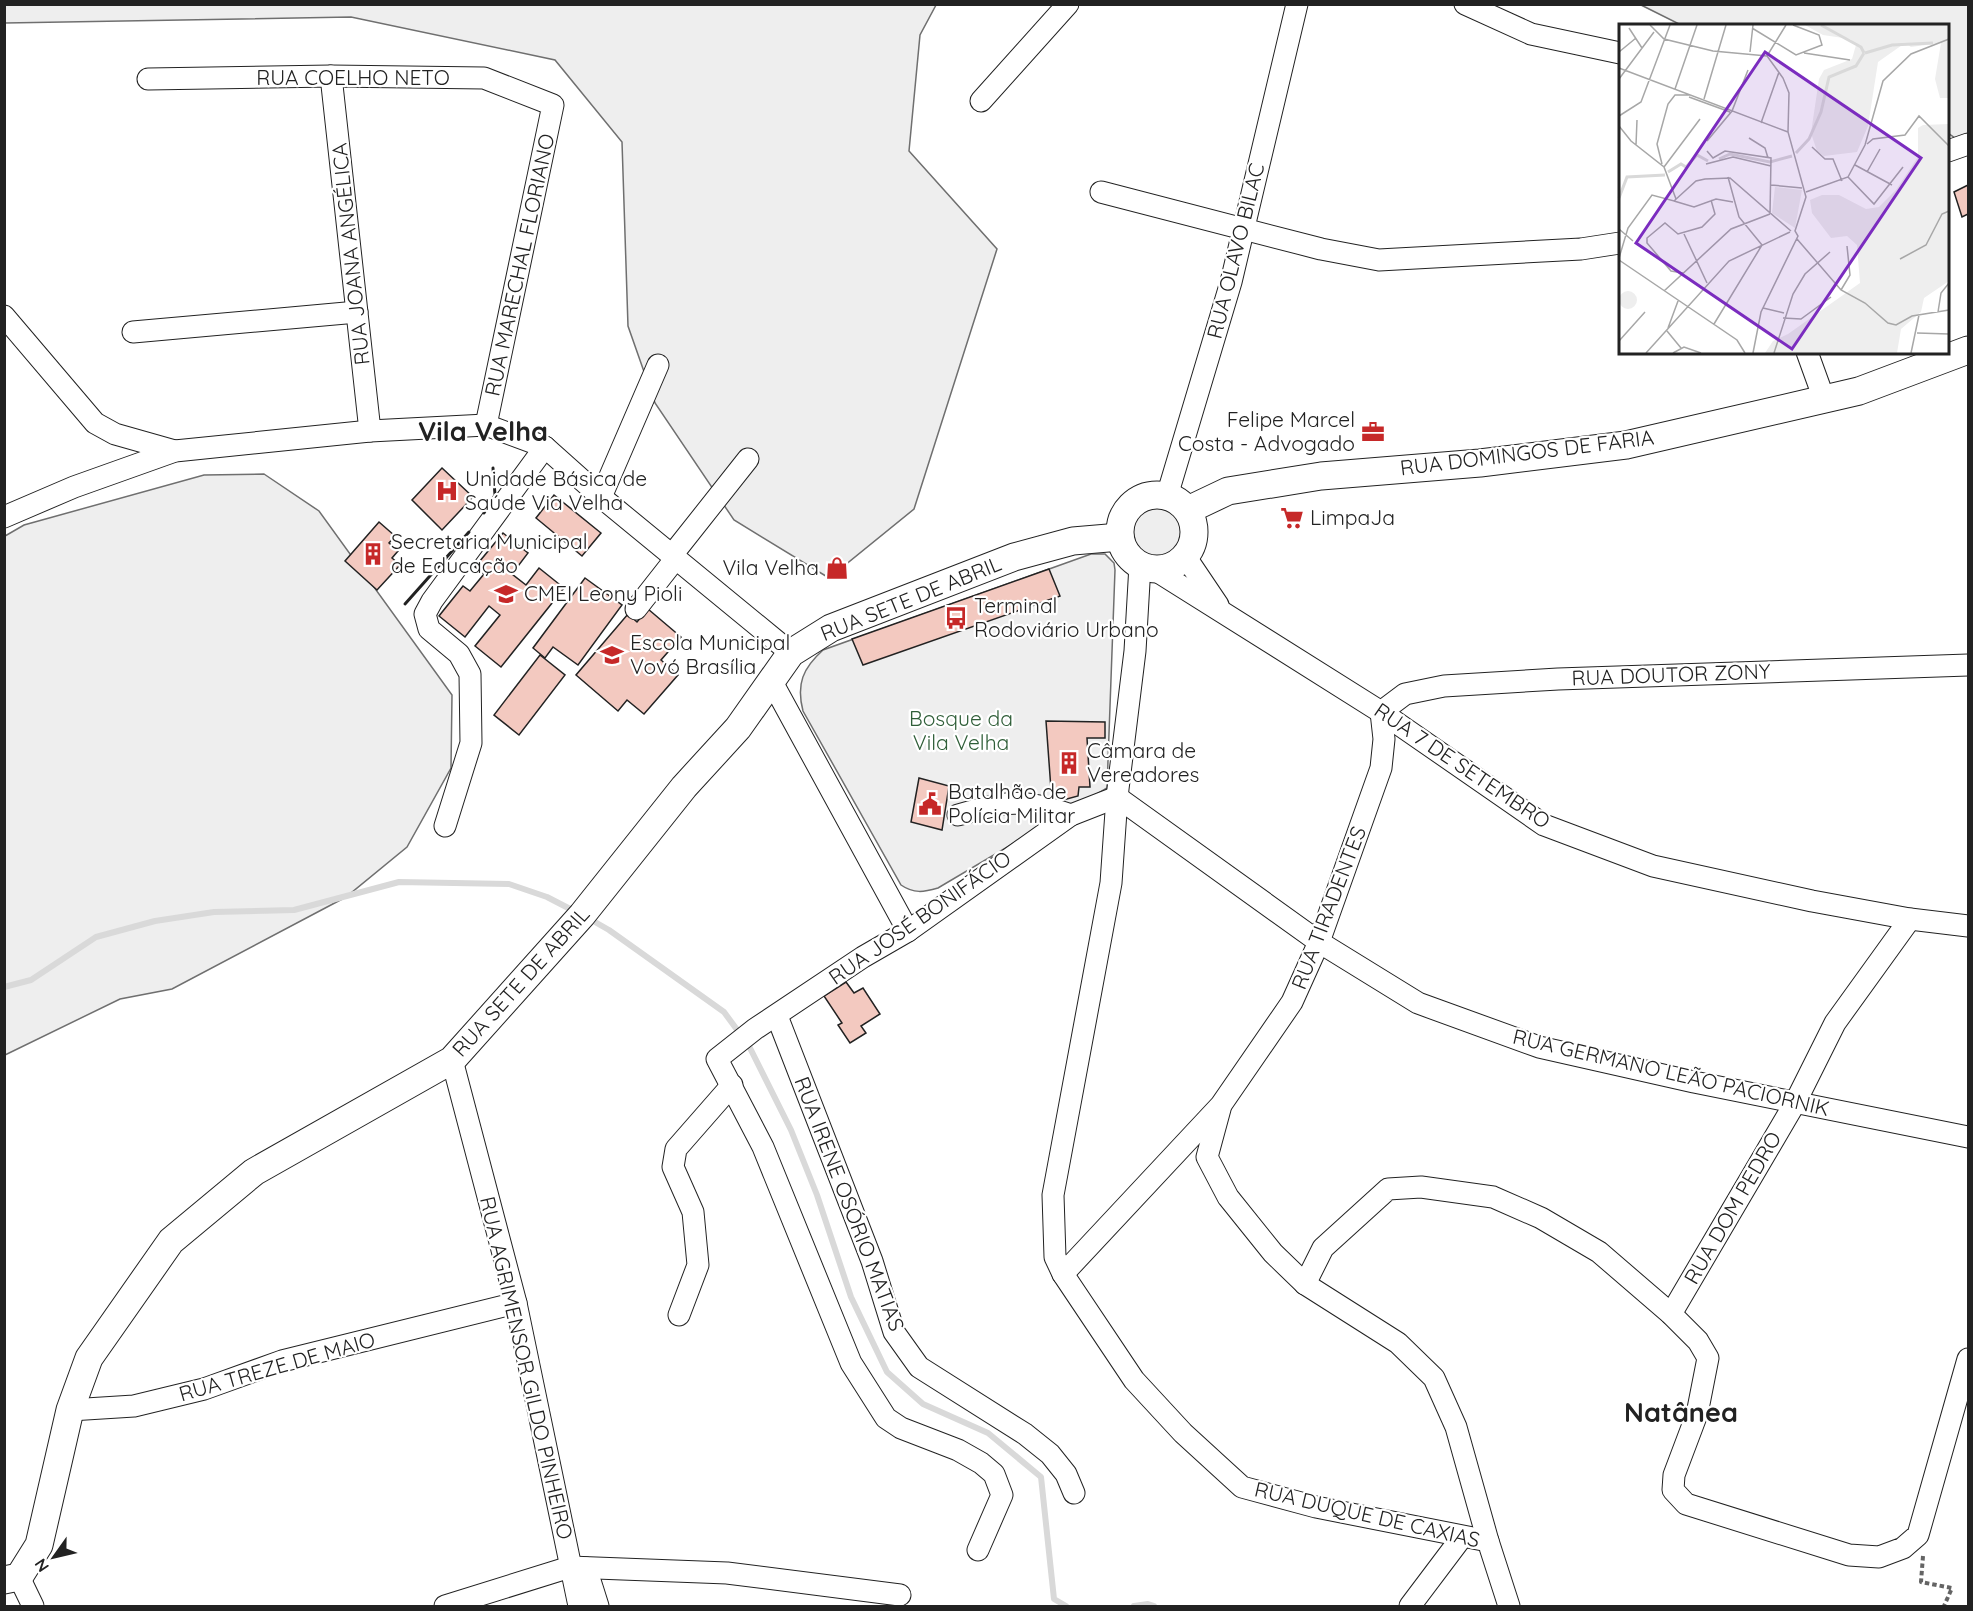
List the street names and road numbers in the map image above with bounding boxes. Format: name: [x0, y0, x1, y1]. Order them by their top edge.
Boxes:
street label: RUA COELHO NETO: [256, 64, 450, 90]
street label: RUA MARECHAL FLORIANO: [478, 131, 560, 398]
street label: RUA JOANA ANGÉLICA: [325, 142, 375, 367]
street label: RUA OLAVO BILAC: [1201, 160, 1269, 341]
street label: RUA DOMINGOS DE FARIA: [1398, 424, 1655, 480]
street label: RUA SETE DE ABRIL: [816, 550, 1005, 646]
street label: RUA DOUTOR ZONY: [1571, 658, 1771, 690]
street label: RUA 7 DE SETEMBRO: [1370, 697, 1555, 834]
street label: RUA TIRADENTES: [1285, 823, 1371, 993]
street label: RUA JOSÉ BONIFÁCIO: [823, 844, 1016, 990]
street label: RUA SETE DE ABRIL: [446, 901, 594, 1062]
street label: RUA GERMANO LEÃO PACIORNIK: [1510, 1023, 1832, 1121]
street label: RUA IRENE OSÓRIO MATIAS: [789, 1073, 911, 1335]
street label: RUA DOM PEDRO: [1678, 1127, 1786, 1288]
street label: RUA AGRIMENSOR GILDO PINHEIRO: [475, 1194, 579, 1542]
street label: RUA TREZE DE MAIO: [176, 1326, 378, 1407]
street label: RUA DUQUE DE CAXIAS: [1252, 1475, 1482, 1553]

